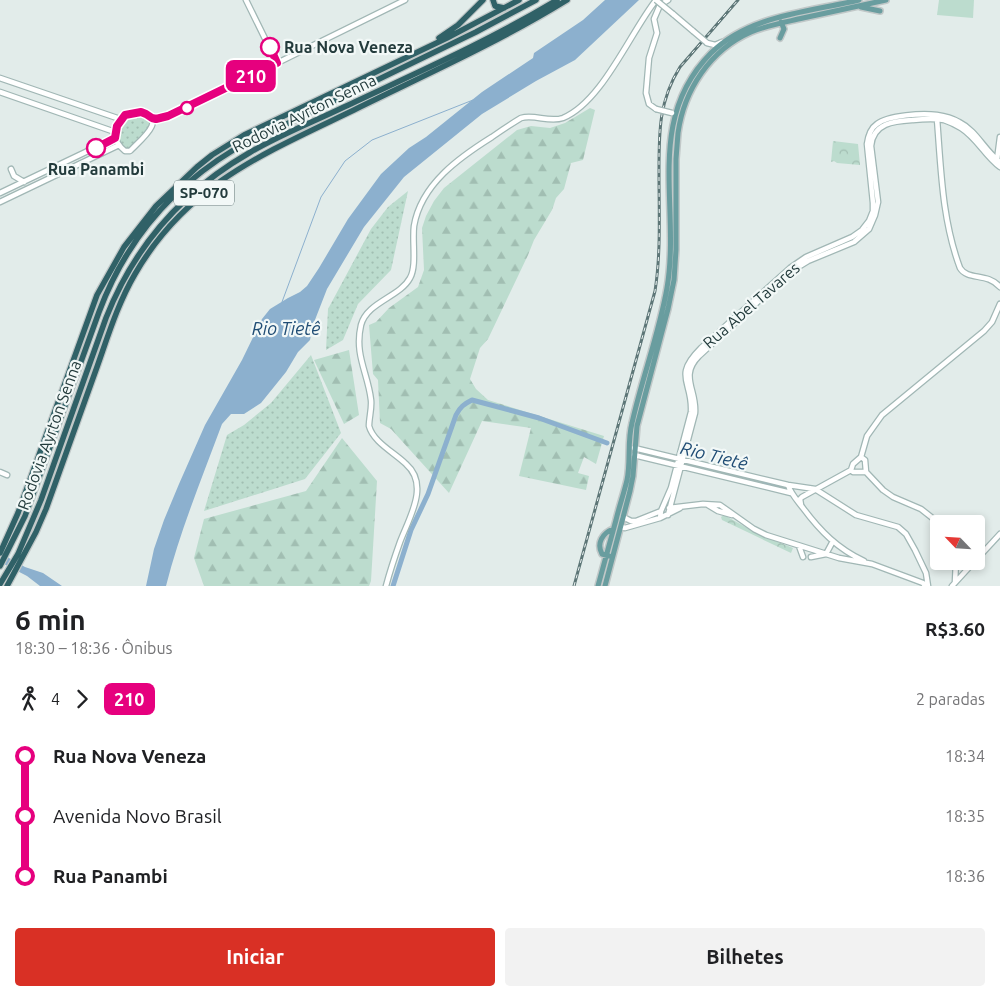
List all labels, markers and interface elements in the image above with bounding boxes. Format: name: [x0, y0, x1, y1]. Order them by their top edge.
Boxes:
marker: Rua Nova Veneza: [260, 37, 280, 57]
place label: Rua Nova Veneza: [284, 38, 413, 56]
line badge: 210: [222, 60, 280, 92]
text: 210: [236, 66, 266, 86]
street label: Rodovia Ayrton Senna: [229, 70, 379, 156]
unlabelled marker: [180, 101, 194, 115]
marker: Rua Panambi: [86, 138, 106, 158]
place label: Rua Panambi: [48, 160, 144, 178]
road number: SP-070: [174, 180, 234, 206]
street label: Rua Abel Tavares: [699, 258, 803, 352]
water label: Rio Tietê: [252, 318, 320, 338]
street label: Rodovia Ayrton Senna: [14, 358, 84, 512]
water label: Rio Tietê: [679, 437, 750, 473]
north arrow: [930, 515, 985, 570]
map controls: [930, 515, 985, 570]
text: 6 min: [15, 604, 86, 635]
text: R$3.60: [925, 618, 985, 640]
text: 18:30 – 18:36 · Ônibus: [15, 639, 172, 657]
icon: walk: [15, 685, 43, 713]
icon: forward: [68, 685, 96, 713]
text: 210: [114, 689, 145, 709]
text: 4: [51, 690, 60, 708]
text: 2 paradas: [916, 690, 985, 708]
text: Rua Nova Veneza: [53, 745, 206, 767]
text: 18:34: [945, 747, 985, 765]
text: Avenida Novo Brasil: [53, 805, 222, 827]
text: 18:35: [945, 807, 985, 825]
text: Rua Panambi: [53, 865, 168, 887]
text: 18:36: [945, 867, 985, 885]
button: Iniciar: [15, 928, 495, 986]
button: Bilhetes: [505, 928, 985, 986]

